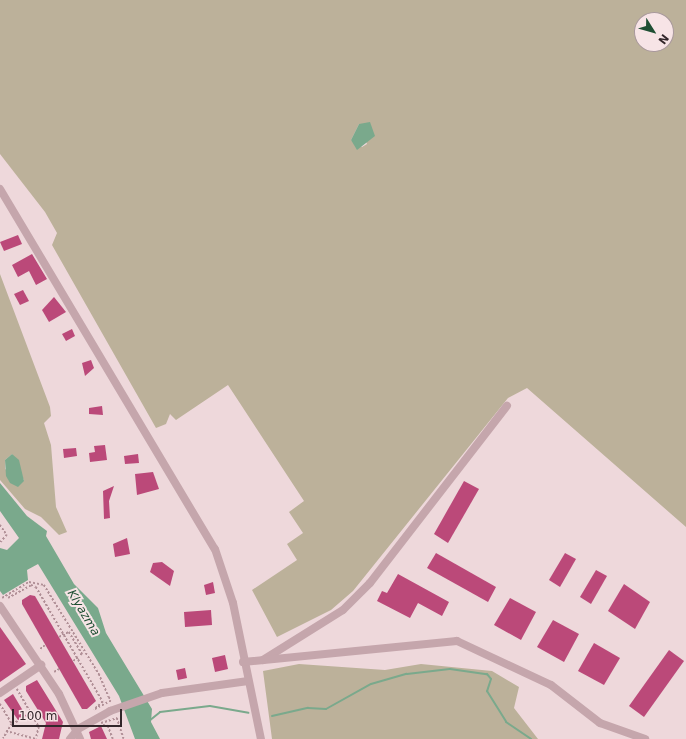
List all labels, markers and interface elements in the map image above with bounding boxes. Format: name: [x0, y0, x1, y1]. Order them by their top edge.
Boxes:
north arrow: [634, 12, 674, 52]
text: N: [655, 31, 671, 47]
water label: Klyazma: [64, 587, 102, 639]
scale bar: [14, 701, 124, 727]
text: 100 m: [19, 709, 57, 723]

